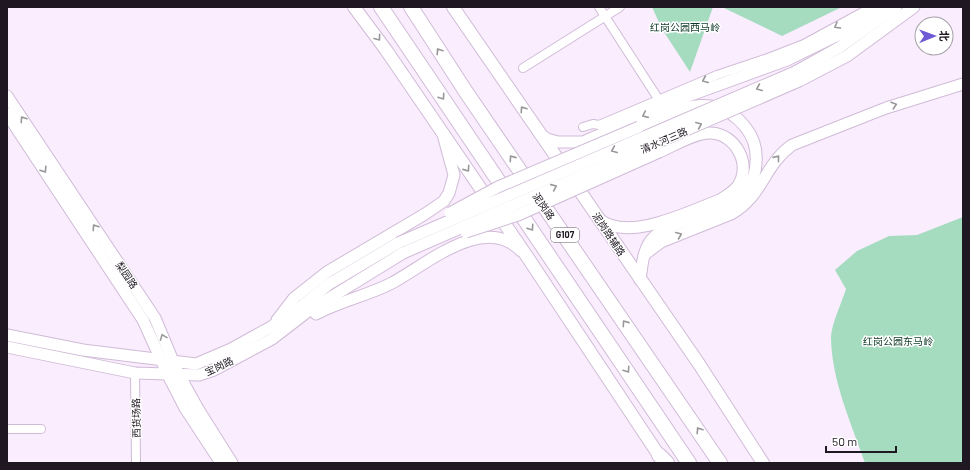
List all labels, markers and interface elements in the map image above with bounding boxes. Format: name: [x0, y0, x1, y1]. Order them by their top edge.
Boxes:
north arrow: [914, 16, 954, 56]
park label: 红岗公园西马岭: [650, 21, 720, 33]
one-way arrow: [834, 21, 842, 28]
text: 北: [938, 30, 951, 41]
one-way arrow: [373, 34, 380, 41]
one-way arrow: [437, 48, 444, 55]
one-way arrow: [701, 76, 708, 84]
one-way arrow: [756, 83, 763, 91]
one-way arrow: [437, 93, 445, 100]
one-way arrow: [891, 101, 898, 110]
one-way arrow: [520, 106, 528, 113]
one-way arrow: [641, 111, 648, 119]
one-way arrow: [20, 116, 28, 123]
one-way arrow: [695, 122, 703, 130]
street label: 清水河三路: [639, 125, 689, 155]
one-way arrow: [611, 146, 618, 154]
one-way arrow: [510, 156, 517, 163]
one-way arrow: [772, 156, 779, 163]
one-way arrow: [462, 165, 470, 172]
one-way arrow: [39, 166, 47, 173]
one-way arrow: [549, 184, 557, 192]
street label: 泥岗路: [530, 190, 558, 222]
street label: 泥岗路辅路: [590, 210, 628, 258]
one-way arrow: [526, 223, 533, 230]
one-way arrow: [93, 225, 100, 232]
road number: G107: [551, 228, 579, 242]
one-way arrow: [675, 232, 682, 240]
street label: 梨园路: [114, 259, 140, 291]
one-way arrow: [622, 320, 630, 327]
one-way arrow: [160, 334, 168, 341]
park label: 红岗公园东马岭: [863, 335, 933, 347]
street label: 宝岗路: [203, 354, 235, 378]
one-way arrow: [622, 366, 630, 373]
street label: 西货场路: [130, 398, 142, 438]
one-way arrow: [696, 428, 703, 435]
scale bar: [826, 428, 896, 454]
text: 50 m: [832, 434, 857, 448]

